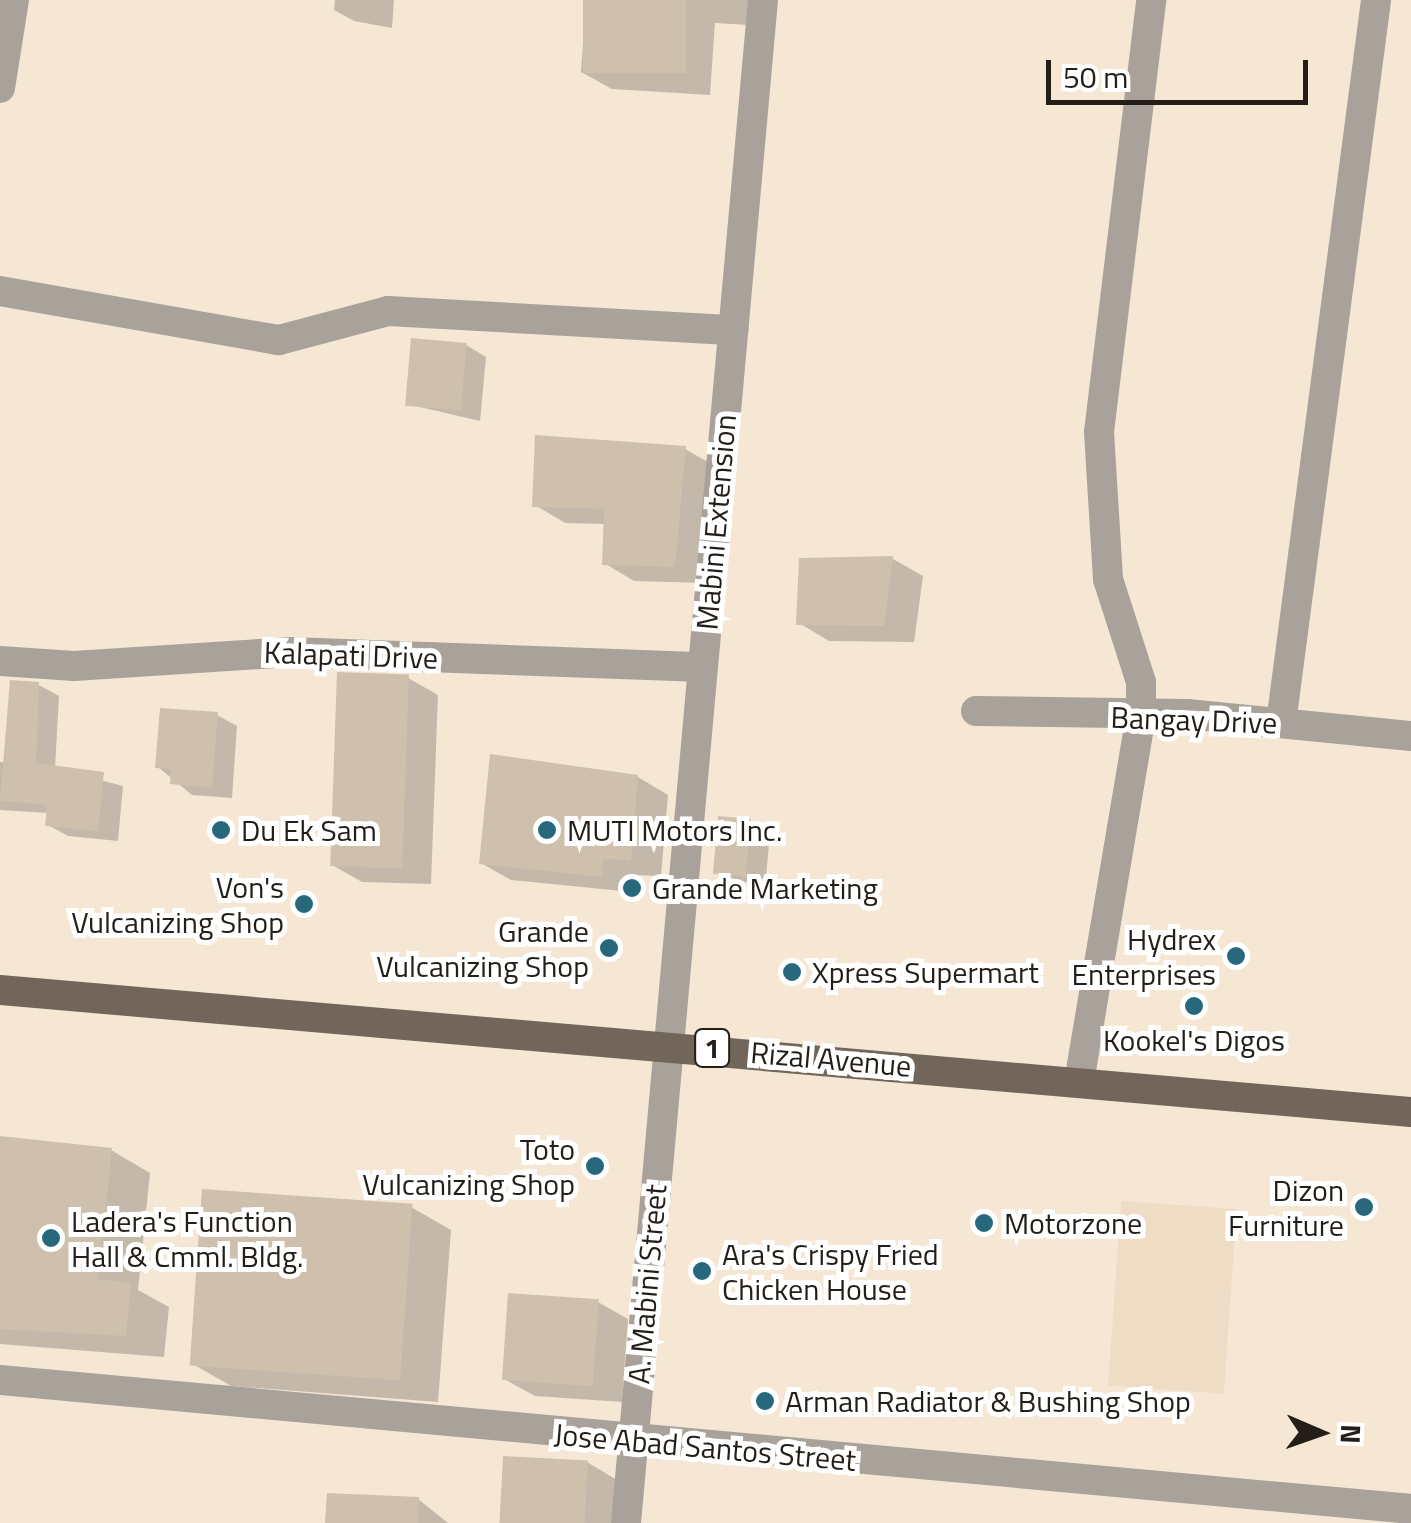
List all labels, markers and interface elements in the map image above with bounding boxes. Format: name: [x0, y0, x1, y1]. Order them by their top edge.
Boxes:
scale bar: [1051, 40, 1314, 102]
text: 50 m: [1063, 54, 1128, 100]
street label: Mabini Extension: [689, 413, 743, 631]
street label: Kalapati Drive: [263, 634, 439, 676]
street label: Bangay Drive: [1110, 699, 1278, 741]
place label: Du Ek Sam: [241, 812, 377, 848]
place label: MUTI Motors Inc.: [567, 812, 782, 848]
marker: Du Ek Sam: [210, 819, 232, 841]
marker: MUTI Motors Inc.: [536, 819, 558, 841]
place label: Von's Vulcanizing Shop: [71, 869, 284, 940]
place label: Grande Marketing: [652, 870, 878, 906]
marker: Grande Marketing: [621, 877, 643, 899]
marker: Von's Vulcanizing Shop: [293, 893, 315, 915]
place label: Grande Vulcanizing Shop: [376, 913, 589, 984]
place label: Hydrex Enterprises: [1072, 921, 1216, 992]
marker: Grande Vulcanizing Shop: [598, 937, 620, 959]
marker: Hydrex Enterprises: [1225, 945, 1247, 967]
place label: Xpress Supermart: [812, 954, 1039, 990]
marker: Xpress Supermart: [781, 961, 803, 983]
marker: Kookel's Digos: [1183, 995, 1205, 1017]
place label: Kookel's Digos: [1103, 1022, 1285, 1058]
road number: 1: [692, 1025, 732, 1071]
street label: Rizal Avenue: [749, 1034, 913, 1084]
place label: Toto Vulcanizing Shop: [362, 1131, 575, 1202]
marker: Toto Vulcanizing Shop: [584, 1155, 606, 1177]
place label: Dizon Furniture: [1228, 1172, 1344, 1242]
street label: A. Mabini Street: [620, 1183, 674, 1385]
marker: Dizon Furniture: [1353, 1196, 1375, 1218]
place label: Ladera's Function Hall & Cmml. Bldg.: [71, 1203, 304, 1274]
place label: Motorzone: [1004, 1205, 1142, 1241]
marker: Motorzone: [973, 1212, 995, 1234]
marker: Ladera's Function Hall & Cmml. Bldg.: [40, 1227, 62, 1249]
place label: Ara's Crispy Fried Chicken House: [722, 1236, 939, 1306]
marker: Ara's Crispy Fried Chicken House: [691, 1260, 713, 1282]
place label: Arman Radiator & Bushing Shop: [785, 1383, 1191, 1419]
north arrow: [1271, 1383, 1371, 1483]
marker: Arman Radiator & Bushing Shop: [754, 1390, 776, 1412]
street label: Jose Abad Santos Street: [553, 1416, 857, 1478]
text: N: [1330, 1424, 1373, 1445]

